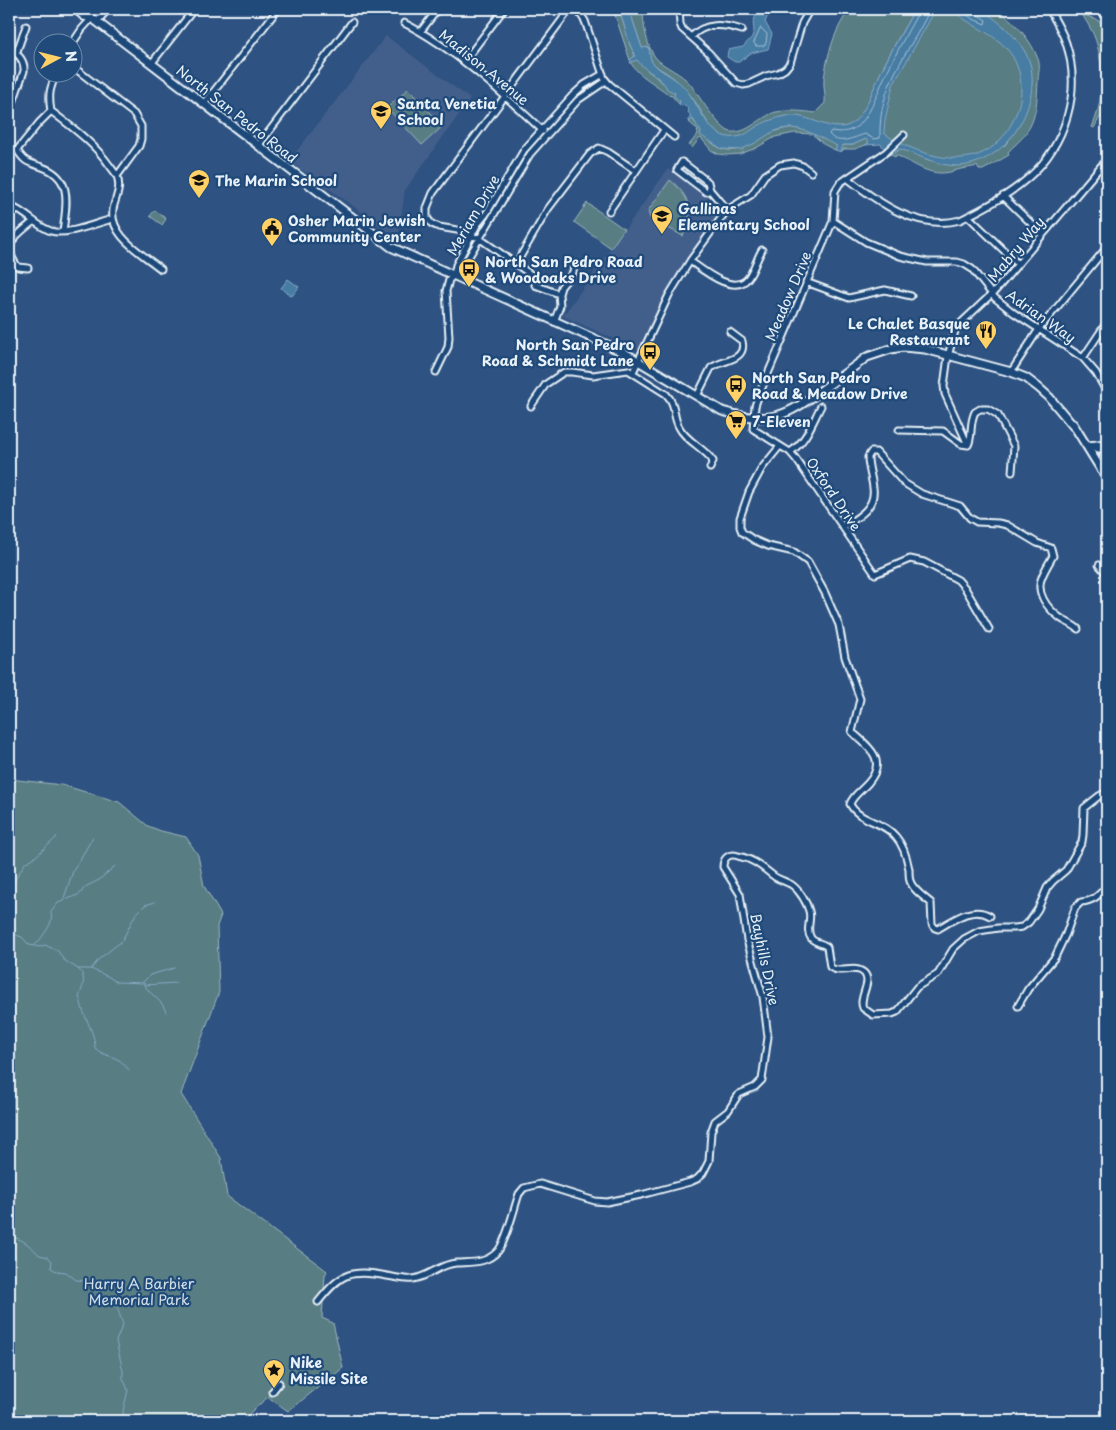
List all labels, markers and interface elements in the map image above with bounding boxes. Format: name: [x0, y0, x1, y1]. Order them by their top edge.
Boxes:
street label: Madison Avenue: [435, 24, 534, 110]
north arrow: [32, 32, 82, 82]
text: N: [60, 50, 82, 63]
street label: North San Pedro Road: [172, 60, 302, 168]
place label: Santa Venetia School: [397, 93, 497, 130]
school or university icon: Santa Venetia School: [369, 99, 393, 130]
school or university icon: The Marin School: [187, 168, 211, 199]
place label: The Marin School: [215, 170, 337, 191]
street label: Meriam Drive: [441, 171, 505, 259]
place label: Gallinas Elementary School: [678, 198, 810, 235]
school or university icon: Gallinas Elementary School: [650, 204, 674, 235]
place label: Osher Marin Jewish Community Center: [288, 210, 426, 247]
street label: Mabry Way: [982, 212, 1050, 286]
public building icon: Osher Marin Jewish Community Center: [260, 216, 284, 247]
street label: Meadow Drive: [760, 247, 817, 344]
place label: North San Pedro Road & Woodoaks Drive: [485, 251, 643, 288]
bus stop icon: North San Pedro Road & Woodoaks Drive: [457, 257, 481, 288]
street label: Adrian Way: [1002, 284, 1080, 348]
place label: Le Chalet Basque Restaurant: [848, 313, 970, 350]
restaurant icon: Le Chalet Basque Restaurant: [974, 319, 998, 350]
place label: North San Pedro Road & Schmidt Lane: [482, 334, 634, 371]
bus stop icon: North San Pedro Road & Schmidt Lane: [638, 340, 662, 371]
place label: North San Pedro Road & Meadow Drive: [752, 367, 908, 404]
bus stop icon: North San Pedro Road & Meadow Drive: [724, 373, 748, 404]
supermarket icon: 7-Eleven: [724, 409, 748, 440]
place label: 7-Eleven: [752, 411, 811, 432]
street label: Oxford Drive: [801, 453, 867, 536]
street label: Bayhills Drive: [745, 911, 785, 1007]
park label: Harry A Barbier Memorial Park: [84, 1273, 195, 1310]
place label: Nike Missile Site: [290, 1352, 368, 1389]
place icon: Nike Missile Site: [262, 1358, 286, 1389]

